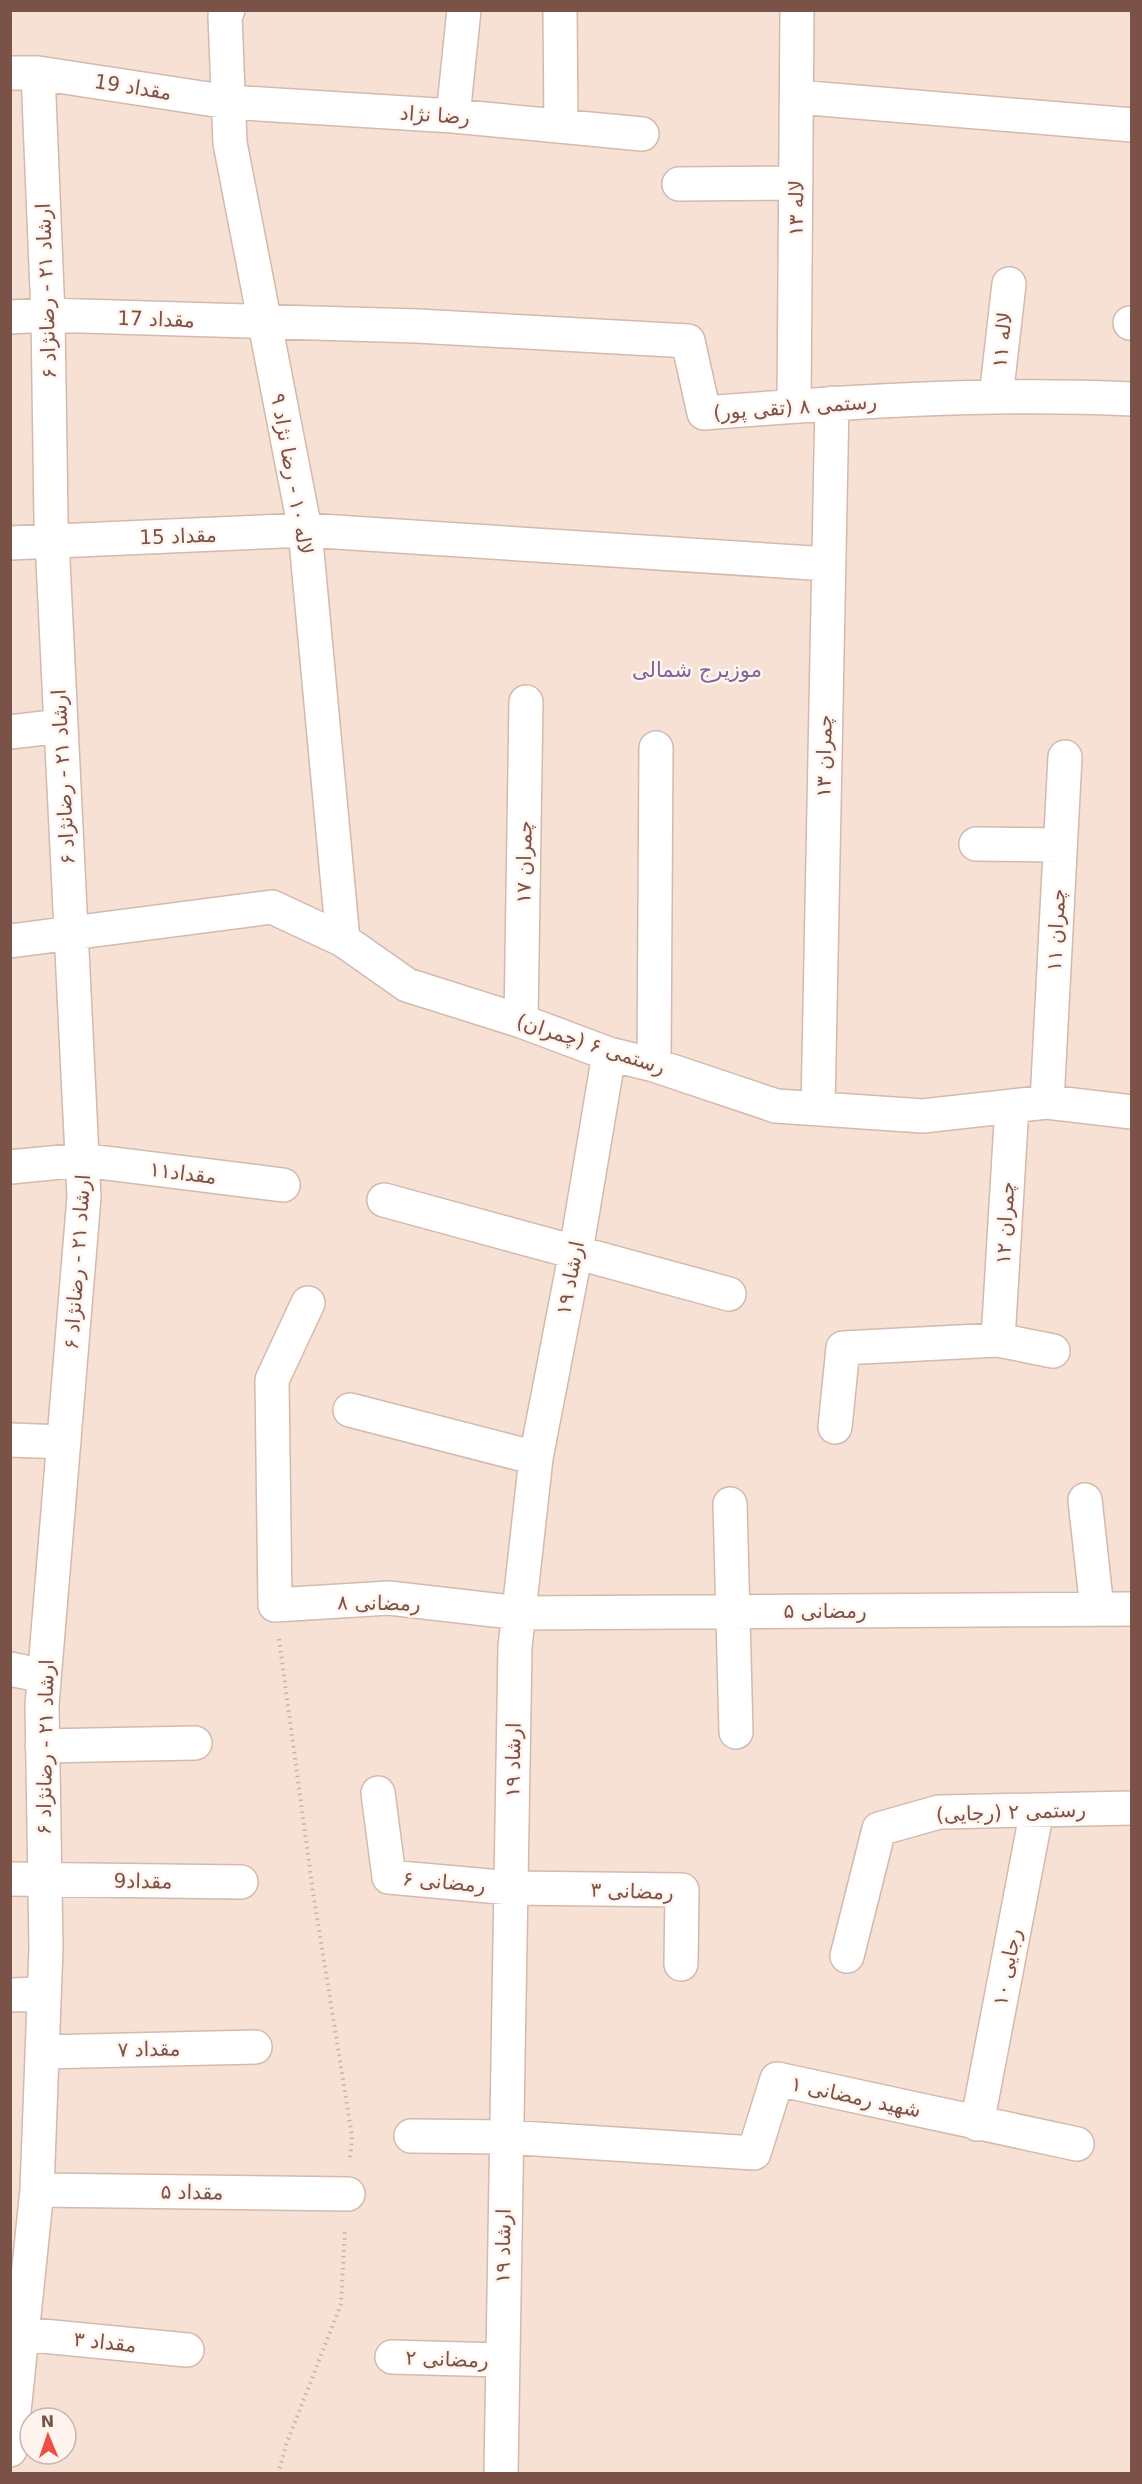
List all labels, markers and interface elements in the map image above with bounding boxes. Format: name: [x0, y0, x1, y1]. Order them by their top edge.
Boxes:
street label: مقداد 19: [93, 69, 173, 105]
street label: رضا نژاد: [399, 101, 471, 129]
street label: لاله ۱۳: [784, 180, 808, 236]
street label: ارشاد ۲۱ - رضانژاد ۶: [31, 203, 61, 379]
street label: مقداد 17: [117, 306, 195, 332]
street label: لاله ۱۱: [987, 311, 1017, 369]
street label: رستمی ۸ (تقی پور): [712, 389, 878, 426]
street label: لاله ۱۰ - رضا نژاد ۹: [266, 392, 318, 556]
street label: مقداد 15: [139, 523, 217, 549]
district label: موزیرج شمالی: [632, 658, 762, 683]
street label: ارشاد ۲۱ - رضانژاد ۶: [46, 689, 80, 865]
street label: چمران ۱۳: [811, 714, 837, 798]
street label: چمران ۱۷: [511, 820, 537, 904]
street label: چمران ۱۱: [1042, 888, 1070, 972]
street label: رستمی ۶ (چمران): [514, 1009, 668, 1079]
street label: مقداد۱۱: [148, 1157, 218, 1189]
street label: ارشاد ۲۱ - رضانژاد ۶: [59, 1174, 95, 1350]
street label: چمران ۱۲: [991, 1181, 1019, 1265]
street label: ارشاد ۱۹: [551, 1239, 589, 1317]
street label: رمضانی ۸: [337, 1590, 421, 1616]
street label: رمضانی ۵: [783, 1599, 867, 1623]
street label: ارشاد ۲۱ - رضانژاد ۶: [31, 1659, 59, 1835]
street label: ارشاد ۱۹: [500, 1722, 526, 1798]
street label: رستمی ۲ (رجایی): [936, 1797, 1086, 1827]
street label: رمضانی ۶: [402, 1866, 486, 1898]
street label: مقداد9: [114, 1868, 172, 1894]
street label: رمضانی ۳: [590, 1878, 674, 1904]
street label: رجایی ۱۰: [988, 1926, 1026, 2008]
street label: مقداد ۷: [117, 2036, 181, 2062]
street label: شهید رمضانی ۱: [789, 2072, 923, 2122]
street label: مقداد ۵: [160, 2179, 224, 2205]
street label: ارشاد ۱۹: [490, 2208, 516, 2284]
street label: مقداد ۳: [72, 2327, 138, 2357]
street label: رمضانی ۲: [405, 2346, 489, 2372]
north arrow: [18, 2406, 78, 2466]
text: N: [40, 2412, 55, 2431]

